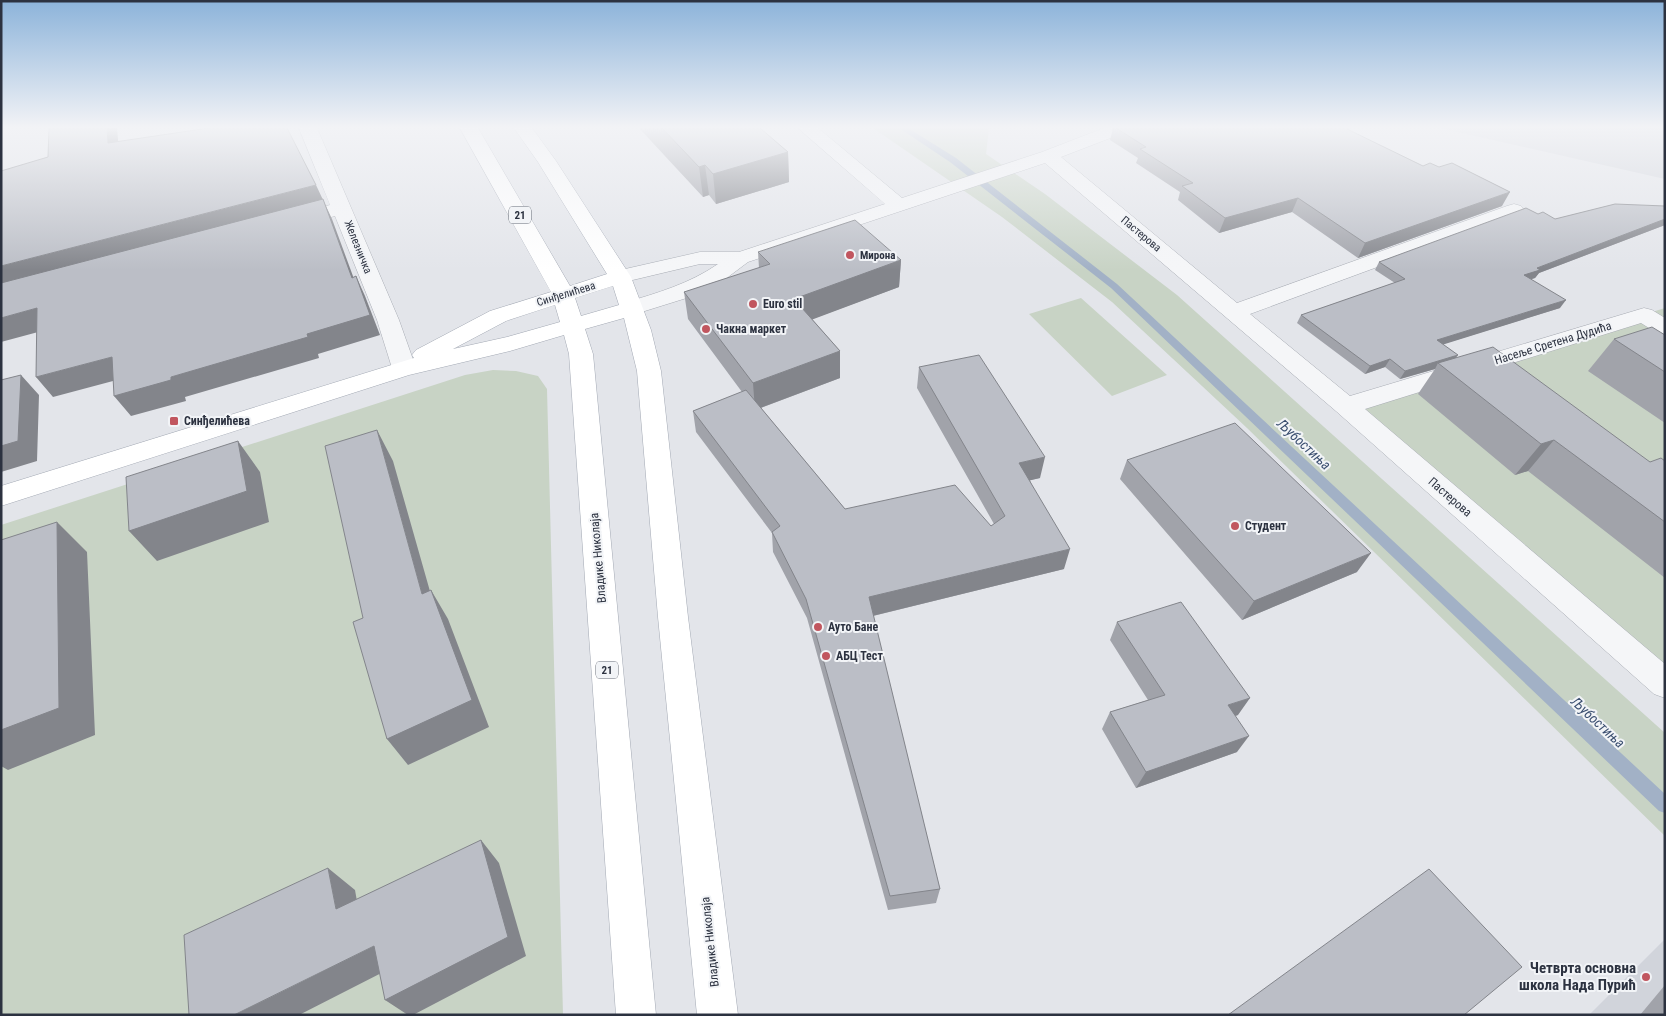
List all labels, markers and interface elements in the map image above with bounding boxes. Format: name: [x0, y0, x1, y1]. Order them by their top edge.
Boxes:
road number: 21: [509, 206, 531, 224]
street label: Пастерова: [1118, 213, 1164, 255]
street label: Железничка: [341, 218, 375, 276]
marker: Мирона: [844, 249, 856, 261]
place label: Мирона: [860, 249, 895, 262]
street label: Синђелићева: [535, 279, 597, 309]
place label: Euro stil: [763, 297, 802, 311]
marker: Euro stil: [747, 298, 759, 310]
street label: Насеље Сретена Дудића: [1493, 318, 1613, 367]
place label: Чакна маркет: [716, 322, 787, 336]
marker: Чакна маркет: [700, 323, 712, 335]
place label: Синђелићева: [184, 414, 250, 428]
marker: Синђелићева: [168, 415, 180, 427]
water label: Љубостиња: [1273, 415, 1334, 473]
street label: Пастерова: [1426, 474, 1475, 520]
street label: Владике Николаја: [587, 512, 609, 604]
place label: Студент: [1245, 519, 1287, 533]
marker: Студент: [1229, 520, 1241, 532]
place label: Ауто Бане: [828, 620, 878, 634]
marker: Ауто Бане: [812, 621, 824, 633]
place label: АБЦ Тест: [836, 649, 883, 663]
marker: АБЦ Тест: [820, 650, 832, 662]
road number: 21: [596, 662, 618, 678]
water label: Љубостиња: [1567, 693, 1628, 751]
street label: Владике Николаја: [698, 896, 722, 988]
place label: Четврта основна школа Нада Пурић: [1519, 959, 1636, 994]
marker: Четврта основна школа Нада Пурић: [1640, 971, 1652, 983]

